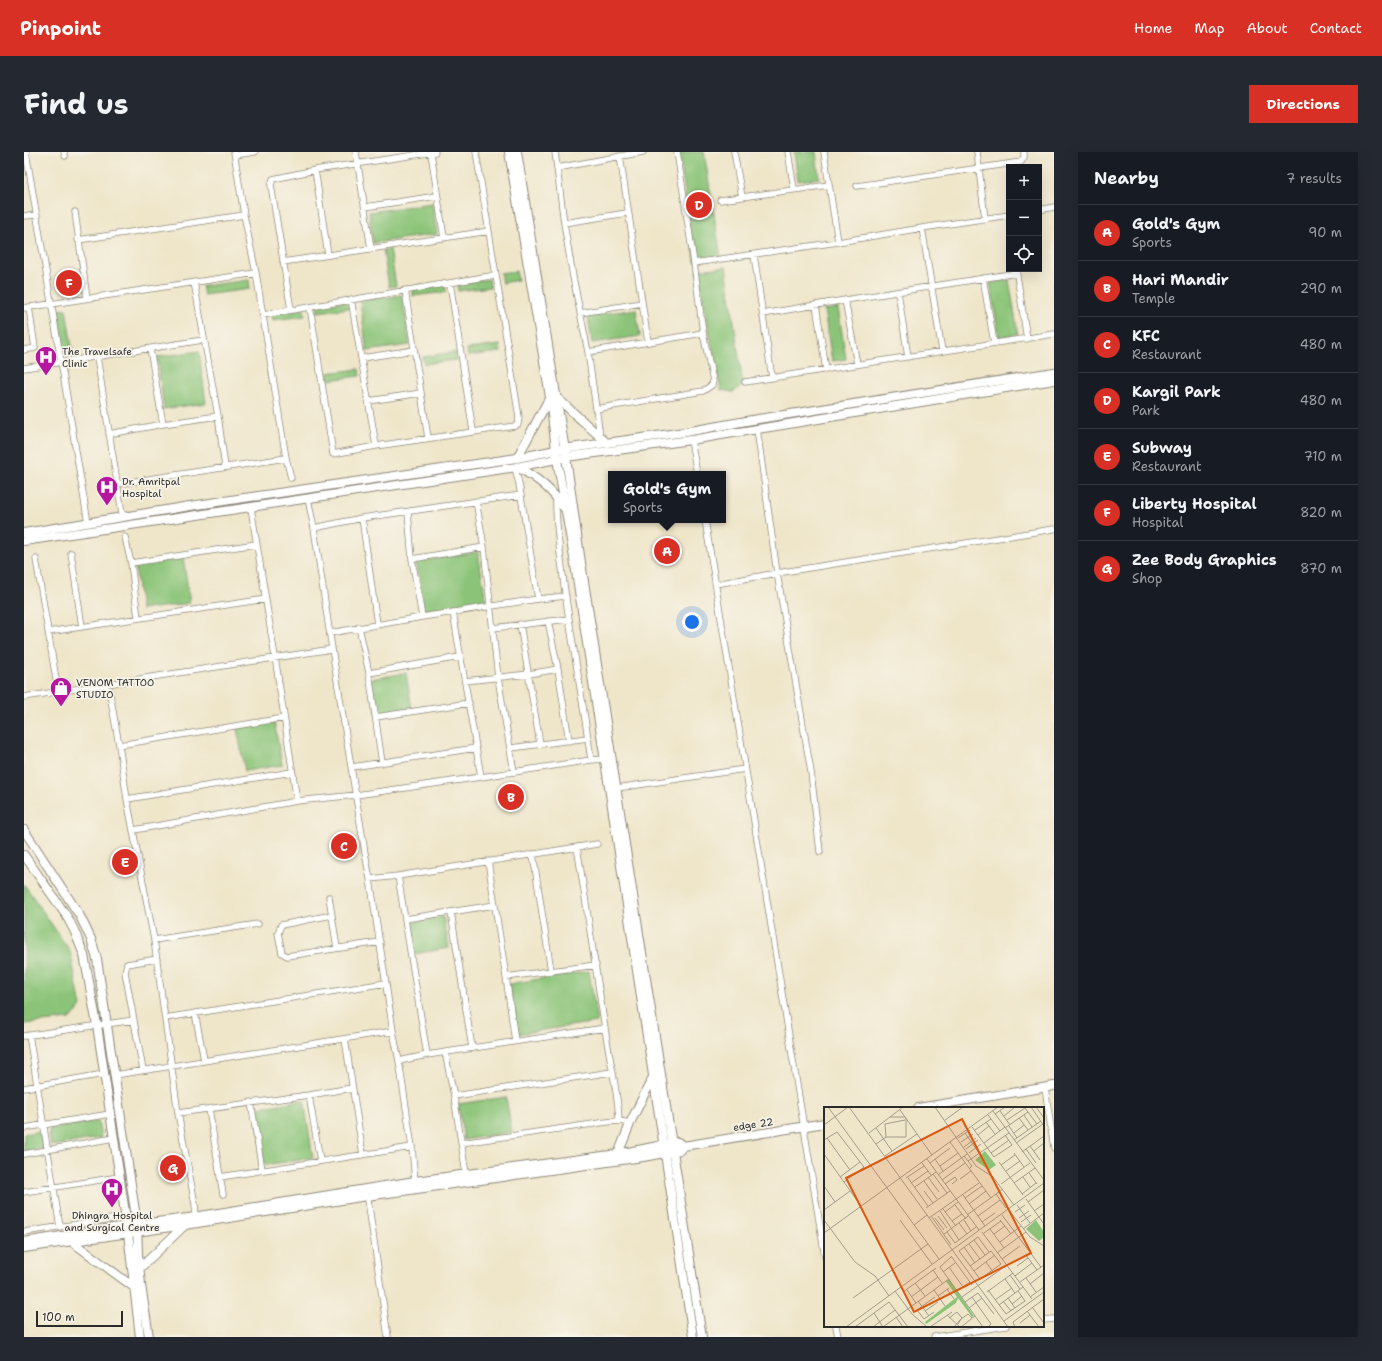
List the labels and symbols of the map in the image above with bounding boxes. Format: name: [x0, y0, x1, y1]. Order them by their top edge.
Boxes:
pin: D: [686, 190, 712, 220]
pin: F: [56, 268, 82, 298]
hospital icon: The Travelsafe Clinic: [33, 344, 59, 377]
place label: The Travelsafe Clinic: [62, 345, 132, 370]
hospital icon: Dr. Amritpal Hospital: [94, 474, 120, 507]
place label: Dr. Amritpal Hospital: [122, 475, 180, 500]
pin: A: [654, 536, 680, 566]
your location: [682, 612, 702, 632]
shop icon: VENOM TATTOO STUDIO: [48, 675, 74, 708]
place label: VENOM TATTOO STUDIO: [76, 676, 154, 701]
pin: B: [498, 782, 524, 812]
pin: C: [331, 831, 357, 861]
pin: E: [112, 847, 138, 877]
inset map: [824, 1107, 1044, 1327]
street label: edge 22: [732, 1115, 774, 1134]
pin: G: [160, 1153, 186, 1183]
hospital icon: Dhingra Hospital and Surgical Centre: [99, 1176, 125, 1209]
place label: Dhingra Hospital and Surgical Centre: [64, 1209, 160, 1234]
scale bar: [36, 1309, 123, 1328]

